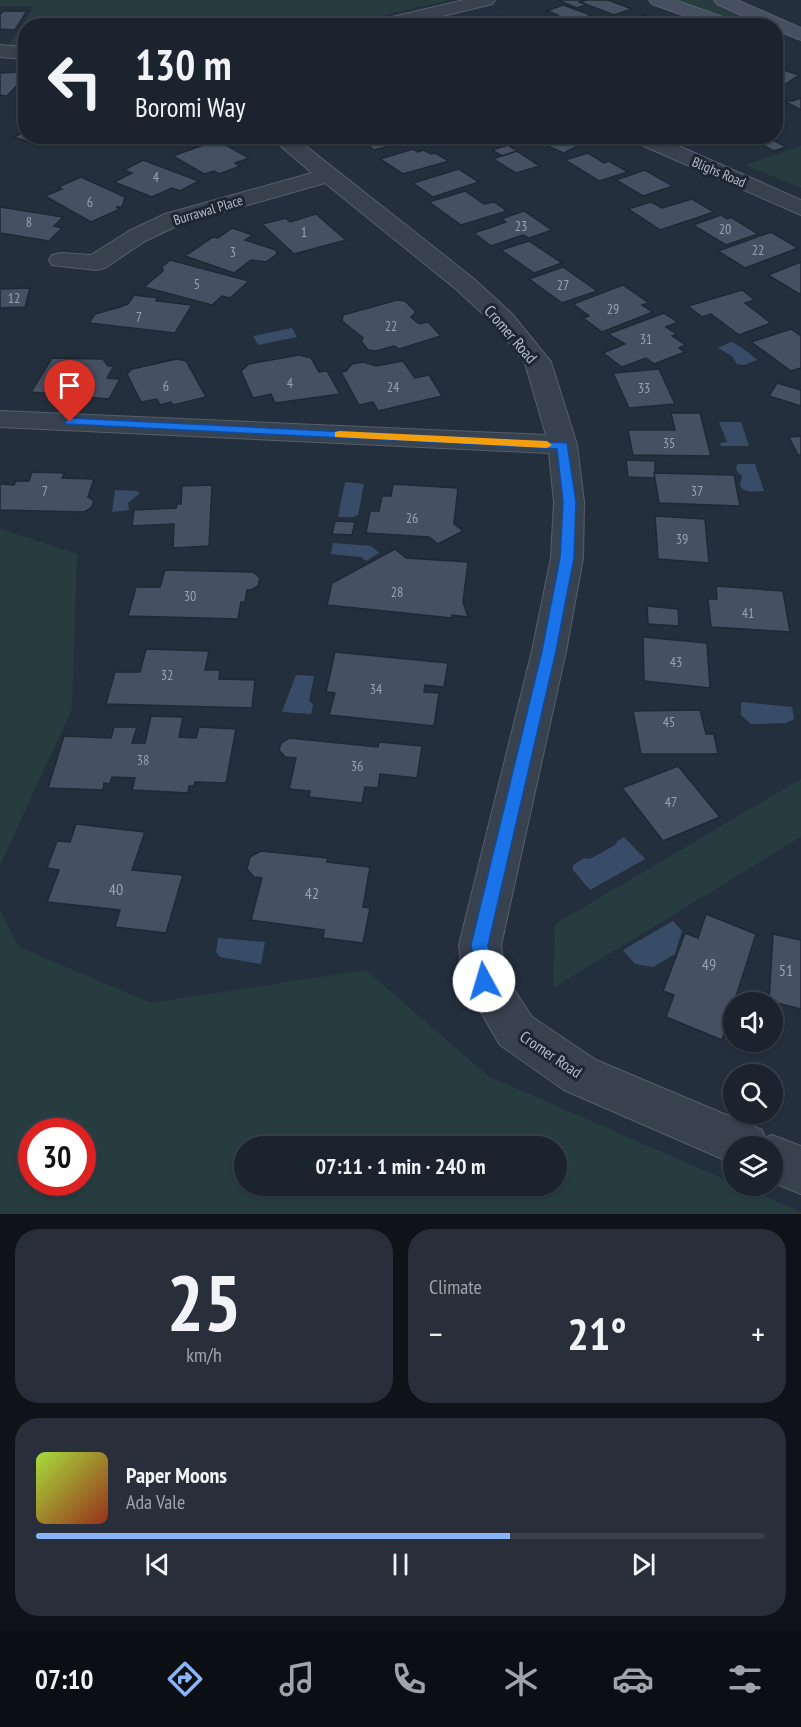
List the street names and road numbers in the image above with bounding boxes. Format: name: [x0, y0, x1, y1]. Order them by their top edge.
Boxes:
street label: Blighs Road: [689, 153, 749, 191]
street label: Burrawal Place: [171, 191, 245, 229]
street label: Cromer Road: [480, 301, 542, 367]
street label: Cromer Road: [516, 1026, 586, 1082]

